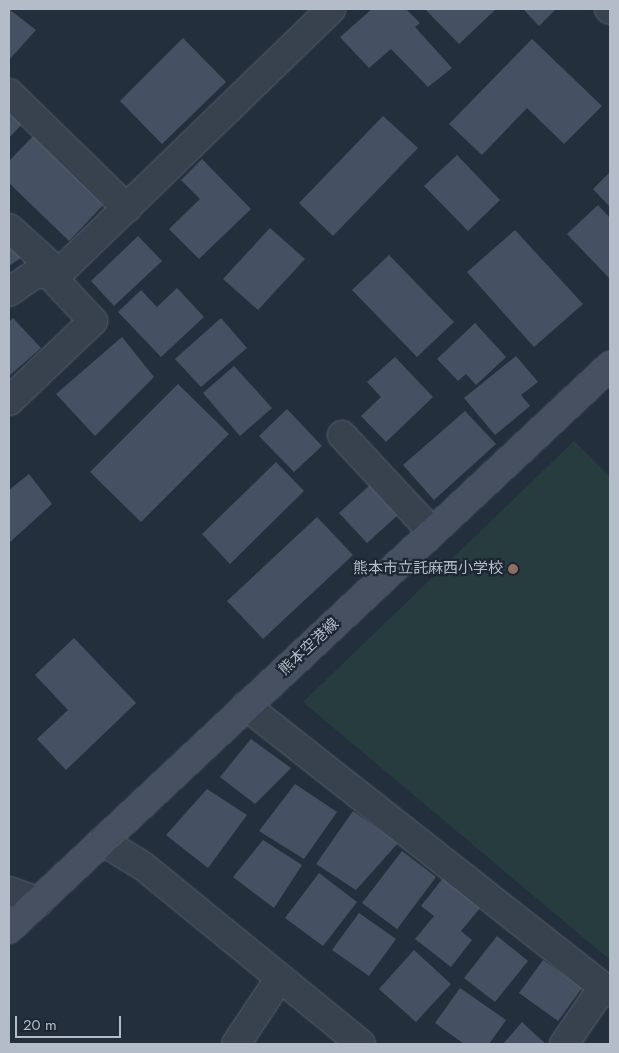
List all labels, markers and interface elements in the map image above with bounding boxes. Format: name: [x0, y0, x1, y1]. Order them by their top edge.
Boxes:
place label: 熊本市立託麻西小学校: [353, 560, 503, 578]
marker: 熊本市立託麻西小学校: [507, 563, 519, 575]
street label: 熊本空港線: [275, 615, 343, 679]
scale bar: [18, 1006, 124, 1038]
text: 20 m: [23, 1014, 57, 1036]

